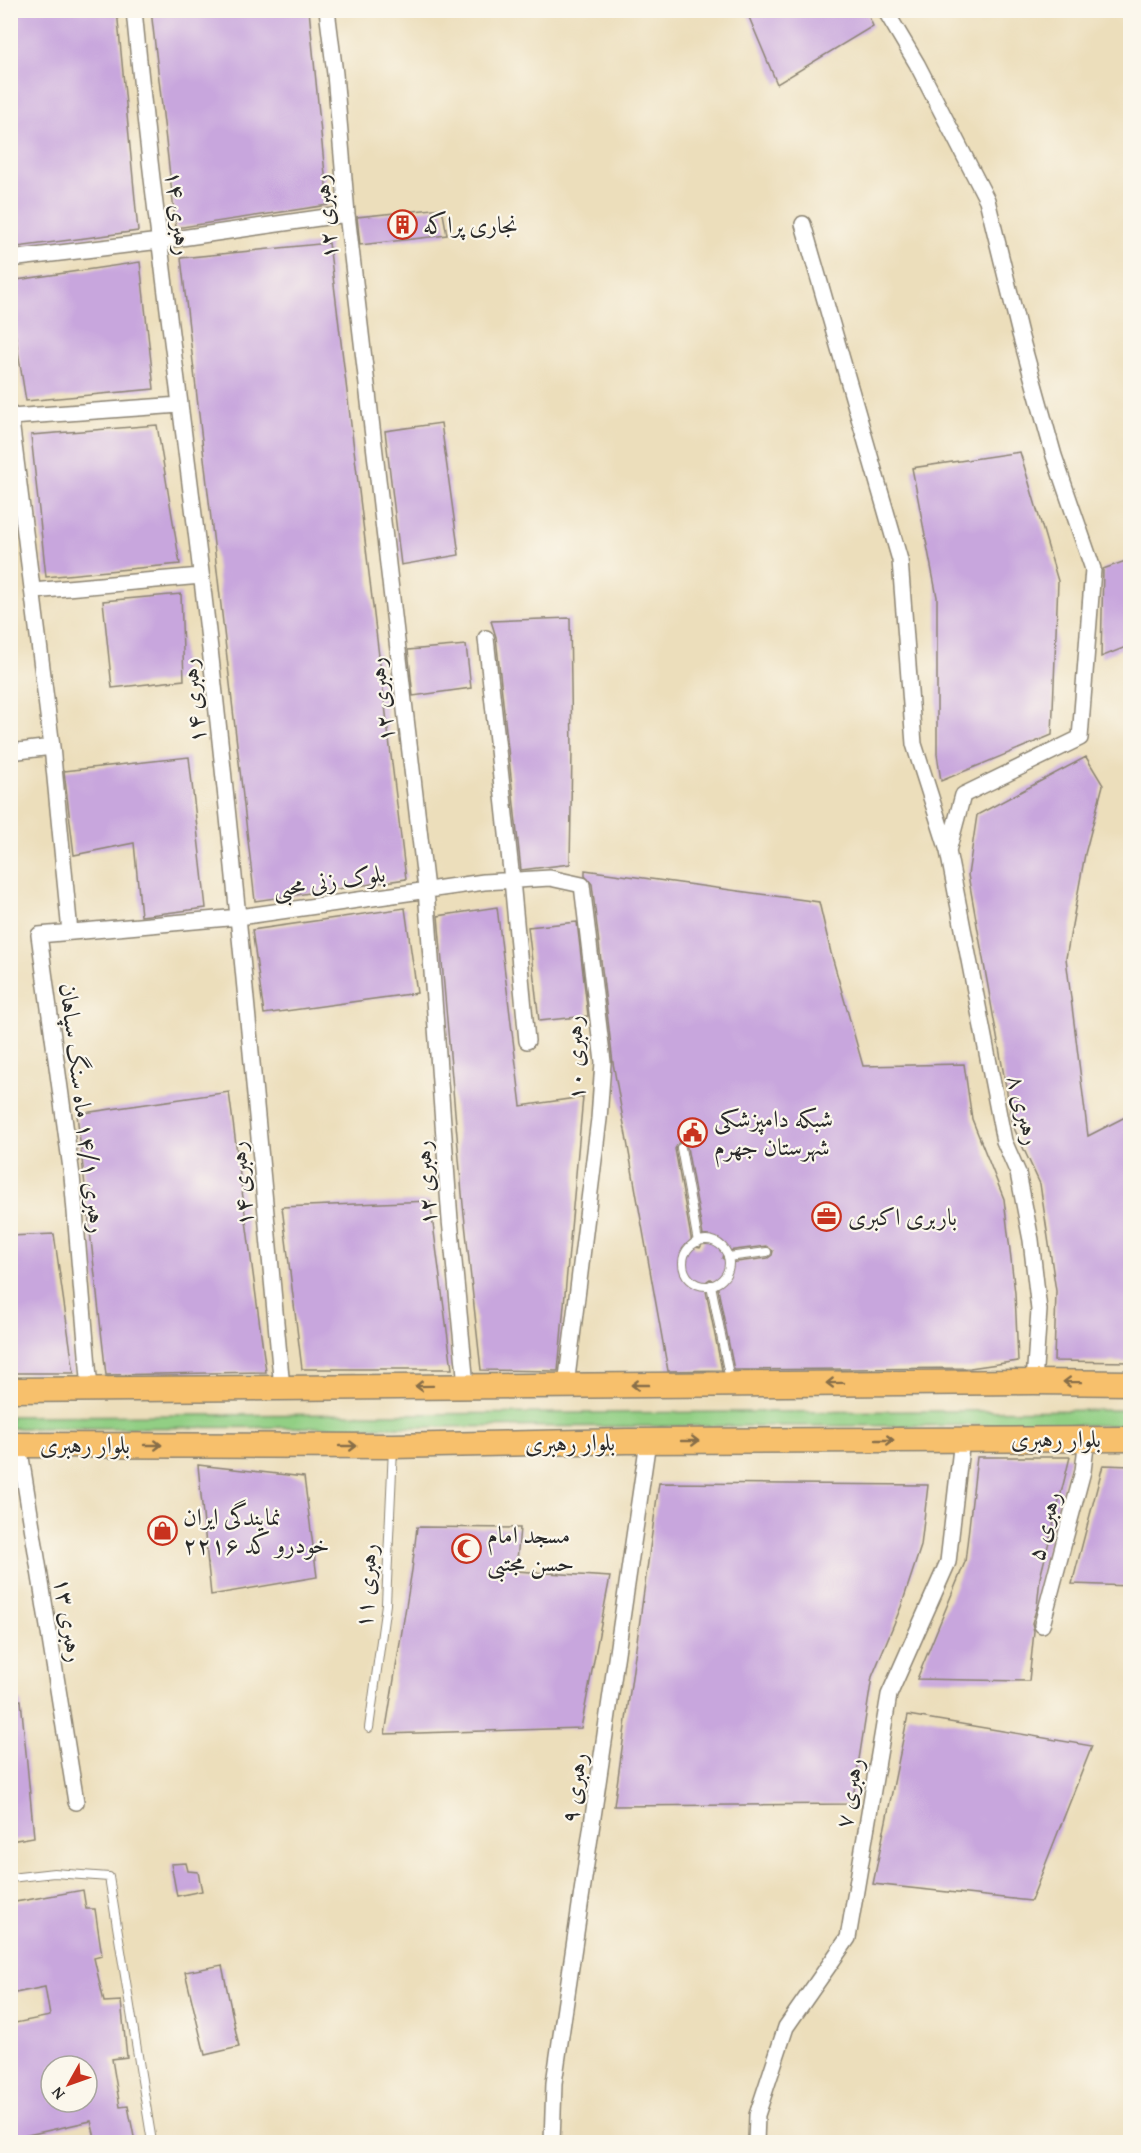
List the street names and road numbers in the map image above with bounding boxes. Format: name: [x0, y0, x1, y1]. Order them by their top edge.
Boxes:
street label: رهبری ۱۴: [157, 168, 202, 257]
street label: رهبری ۱۲: [303, 173, 346, 261]
street label: رهبری ۱۲: [358, 656, 403, 745]
street label: رهبری ۱۴: [171, 657, 214, 745]
street label: بلوک زنی محبی: [270, 855, 388, 909]
street label: رهبری ۱۴/۱ ماه سنگ سپاهان: [51, 981, 116, 1235]
street label: رهبری ۱۰: [556, 1015, 593, 1101]
street label: رهبری ۸: [999, 1071, 1050, 1149]
street label: رهبری ۱۲: [404, 1139, 445, 1227]
street label: رهبری ۱۴: [219, 1140, 262, 1228]
street label: بلوار رهبری: [1011, 1421, 1101, 1456]
street label: بلوار رهبری: [525, 1424, 615, 1461]
street label: بلوار رهبری: [40, 1427, 130, 1462]
street label: رهبری ۵: [1017, 1487, 1070, 1565]
street label: رهبری ۱۱: [345, 1542, 386, 1630]
street label: رهبری ۱۳: [46, 1575, 93, 1665]
street label: رهبری ۹: [551, 1750, 596, 1826]
street label: رهبری ۷: [825, 1755, 872, 1831]

